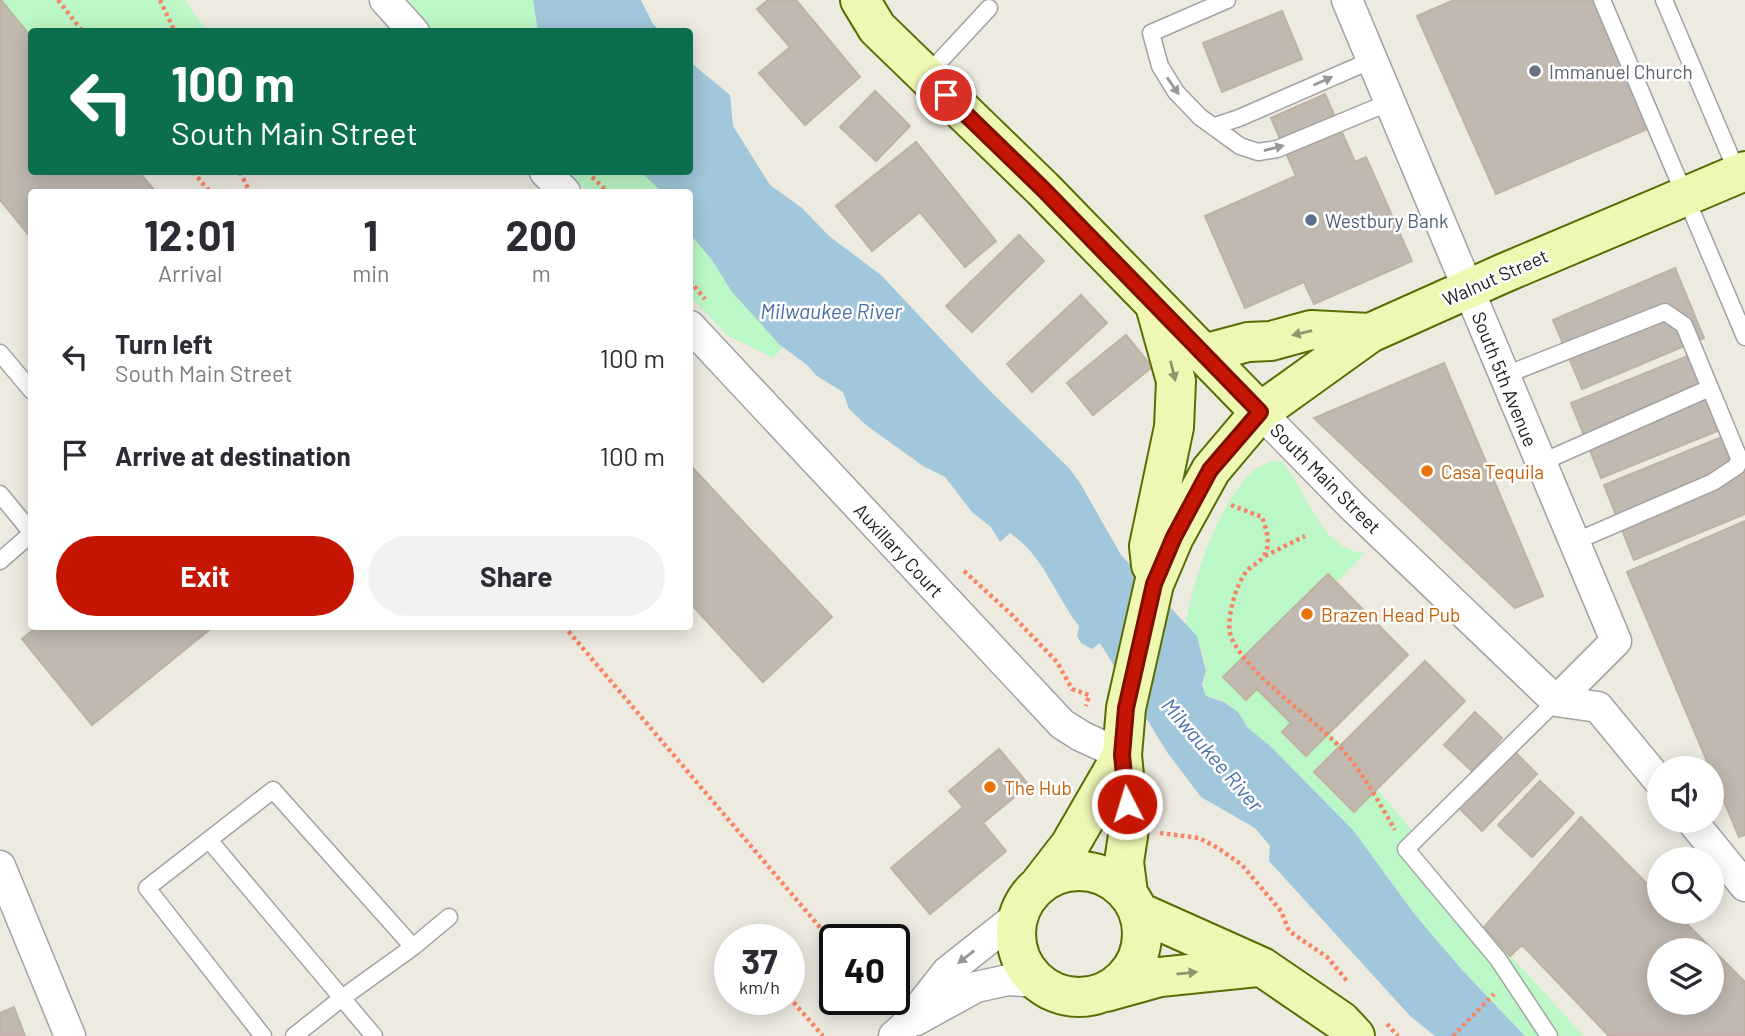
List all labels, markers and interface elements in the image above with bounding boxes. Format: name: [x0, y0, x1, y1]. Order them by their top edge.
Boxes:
text: 100 m: [171, 53, 295, 112]
icon: left: [56, 56, 147, 147]
place label: Immanuel Church: [1549, 60, 1693, 83]
marker: Immanuel Church: [1527, 63, 1543, 79]
pin: [916, 65, 976, 125]
one-way arrow: [1313, 75, 1333, 87]
icon: arrive: [927, 76, 965, 114]
one-way arrow: [1166, 77, 1180, 95]
text: South Main Street: [171, 113, 418, 151]
one-way arrow: [1263, 142, 1285, 153]
text: 12:01: [144, 209, 236, 259]
text: 1: [363, 209, 378, 259]
text: 200: [506, 209, 577, 259]
place label: Westbury Bank: [1325, 209, 1449, 232]
marker: Westbury Bank: [1303, 212, 1319, 228]
street label: Walnut Street: [1439, 244, 1551, 310]
text: Arrival: [158, 259, 222, 287]
text: min: [352, 259, 389, 287]
text: m: [532, 259, 551, 287]
water label: Milwaukee River: [760, 298, 902, 323]
street label: South 5th Avenue: [1467, 308, 1543, 450]
text: Turn left: [115, 328, 213, 359]
one-way arrow: [1291, 328, 1313, 339]
icon: left: [56, 338, 94, 376]
text: 100 m: [600, 342, 665, 373]
text: South Main Street: [115, 359, 293, 387]
one-way arrow: [1168, 361, 1179, 383]
street label: South Main Street: [1266, 418, 1386, 538]
icon: arrive: [56, 436, 94, 474]
text: Arrive at destination: [115, 440, 351, 471]
text: 100 m: [600, 440, 665, 471]
place label: Casa Tequila: [1441, 460, 1544, 483]
marker: Casa Tequila: [1419, 463, 1435, 479]
street label: Auxillary Court: [850, 498, 948, 602]
button: Exit: [56, 536, 354, 616]
button: Share: [368, 536, 665, 616]
place label: Brazen Head Pub: [1321, 603, 1460, 626]
marker: Brazen Head Pub: [1299, 606, 1315, 622]
water label: Milwaukee River: [1157, 692, 1269, 816]
map controls: [1647, 756, 1724, 1015]
button: sound: [1647, 756, 1724, 833]
position arrow: [1090, 767, 1164, 841]
place label: The Hub: [1004, 776, 1072, 799]
marker: The Hub: [982, 779, 998, 795]
button: search: [1647, 847, 1724, 924]
speed limit sign: 40: [819, 924, 910, 1015]
button: layers: [1647, 938, 1724, 1015]
text: 37: [741, 939, 778, 981]
one-way arrow: [957, 950, 975, 964]
one-way arrow: [1176, 968, 1198, 979]
text: km/h: [739, 976, 780, 998]

